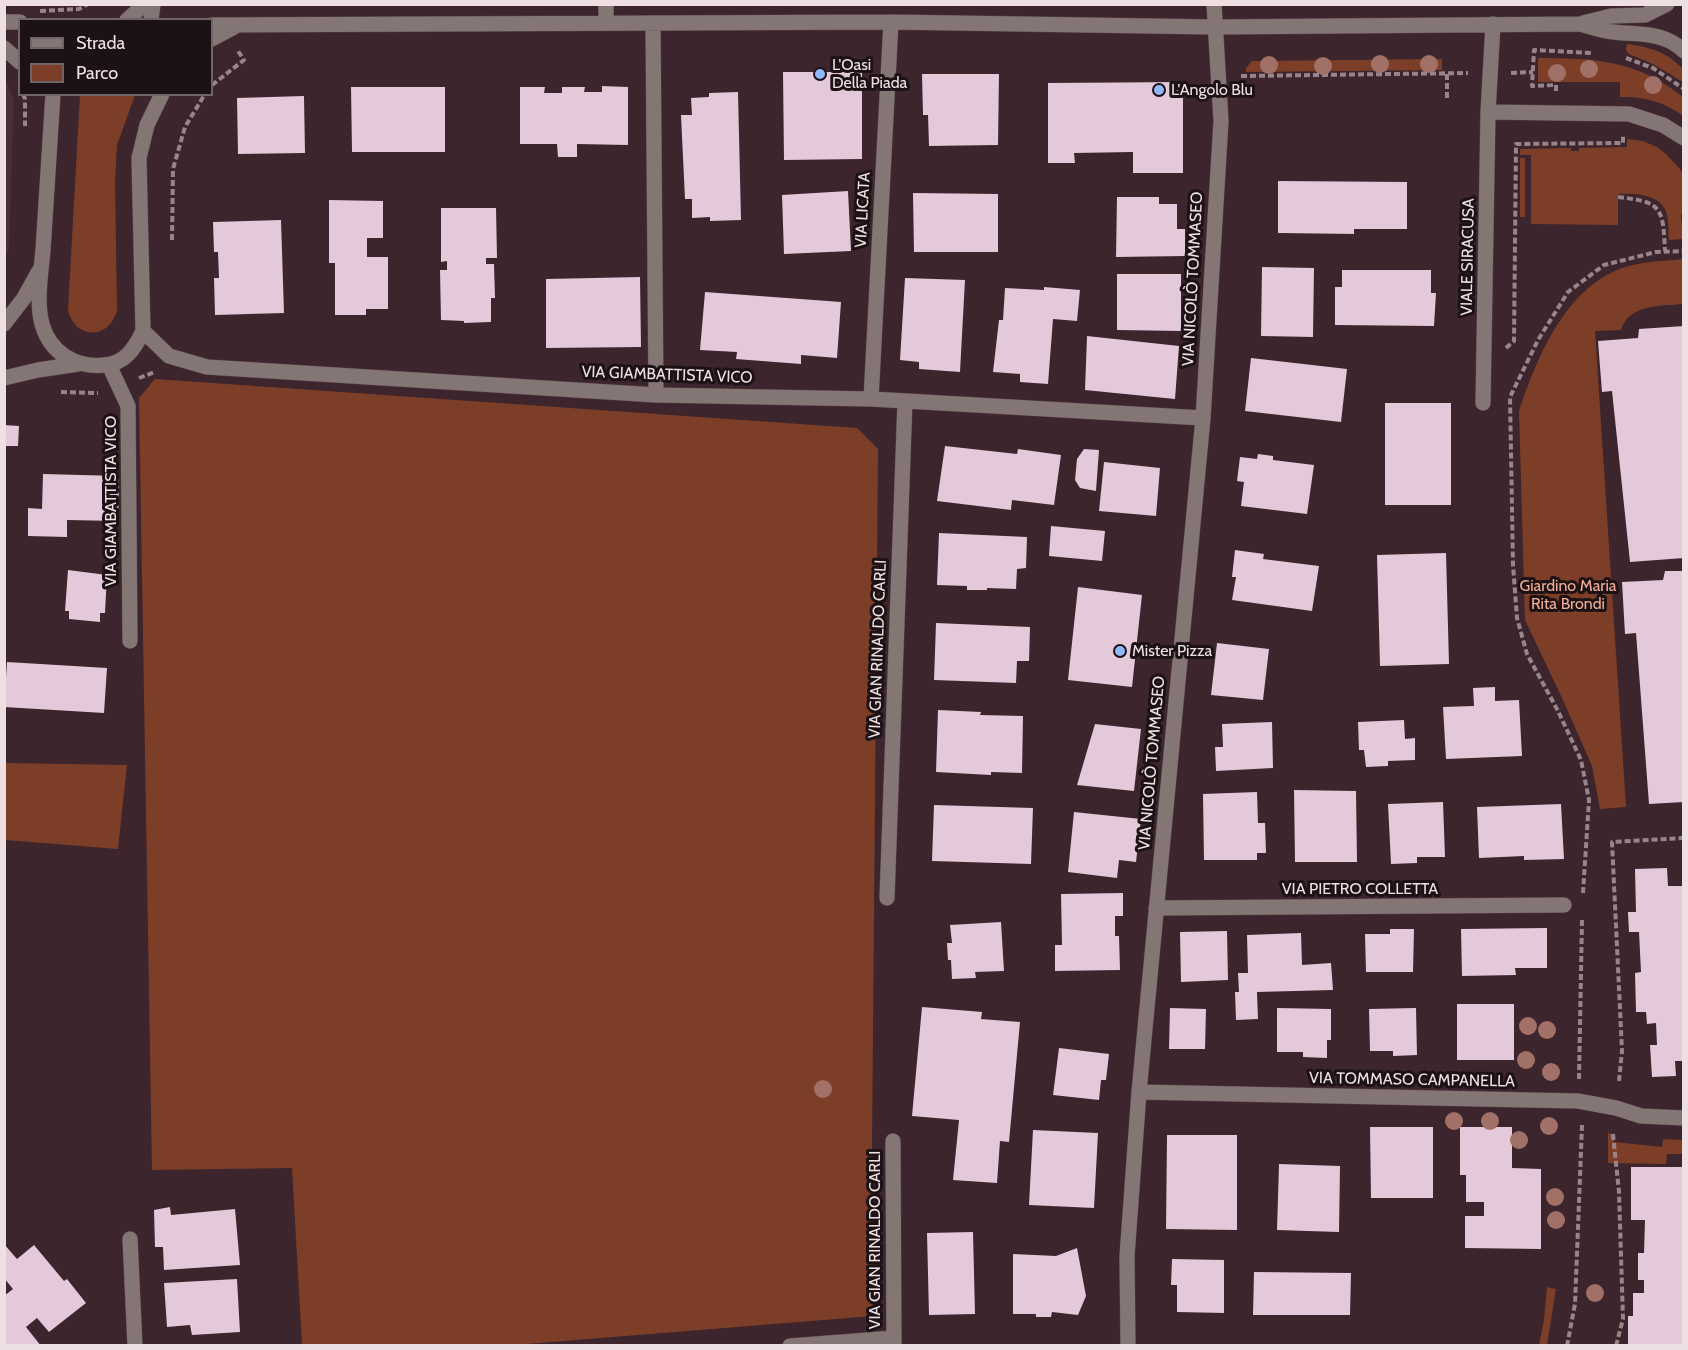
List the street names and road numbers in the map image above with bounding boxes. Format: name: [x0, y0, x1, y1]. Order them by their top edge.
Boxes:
street label: VIA LICATA: [851, 172, 875, 248]
street label: VIA NICOLÒ TOMMASEO: [1179, 191, 1207, 367]
street label: VIALE SIRACUSA: [1457, 198, 1479, 316]
street label: VIA GIAMBATTISTA VICO: [581, 362, 753, 388]
street label: VIA GIAMBATTISTA VICO: [101, 416, 121, 586]
street label: VIA GIAN RINALDO CARLI: [865, 559, 891, 739]
street label: VIA NICOLÒ TOMMASEO: [1135, 675, 1169, 851]
street label: VIA PIETRO COLLETTA: [1282, 879, 1438, 899]
street label: VIA TOMMASO CAMPANELLA: [1309, 1069, 1515, 1091]
street label: VIA GIAN RINALDO CARLI: [865, 1151, 885, 1329]

